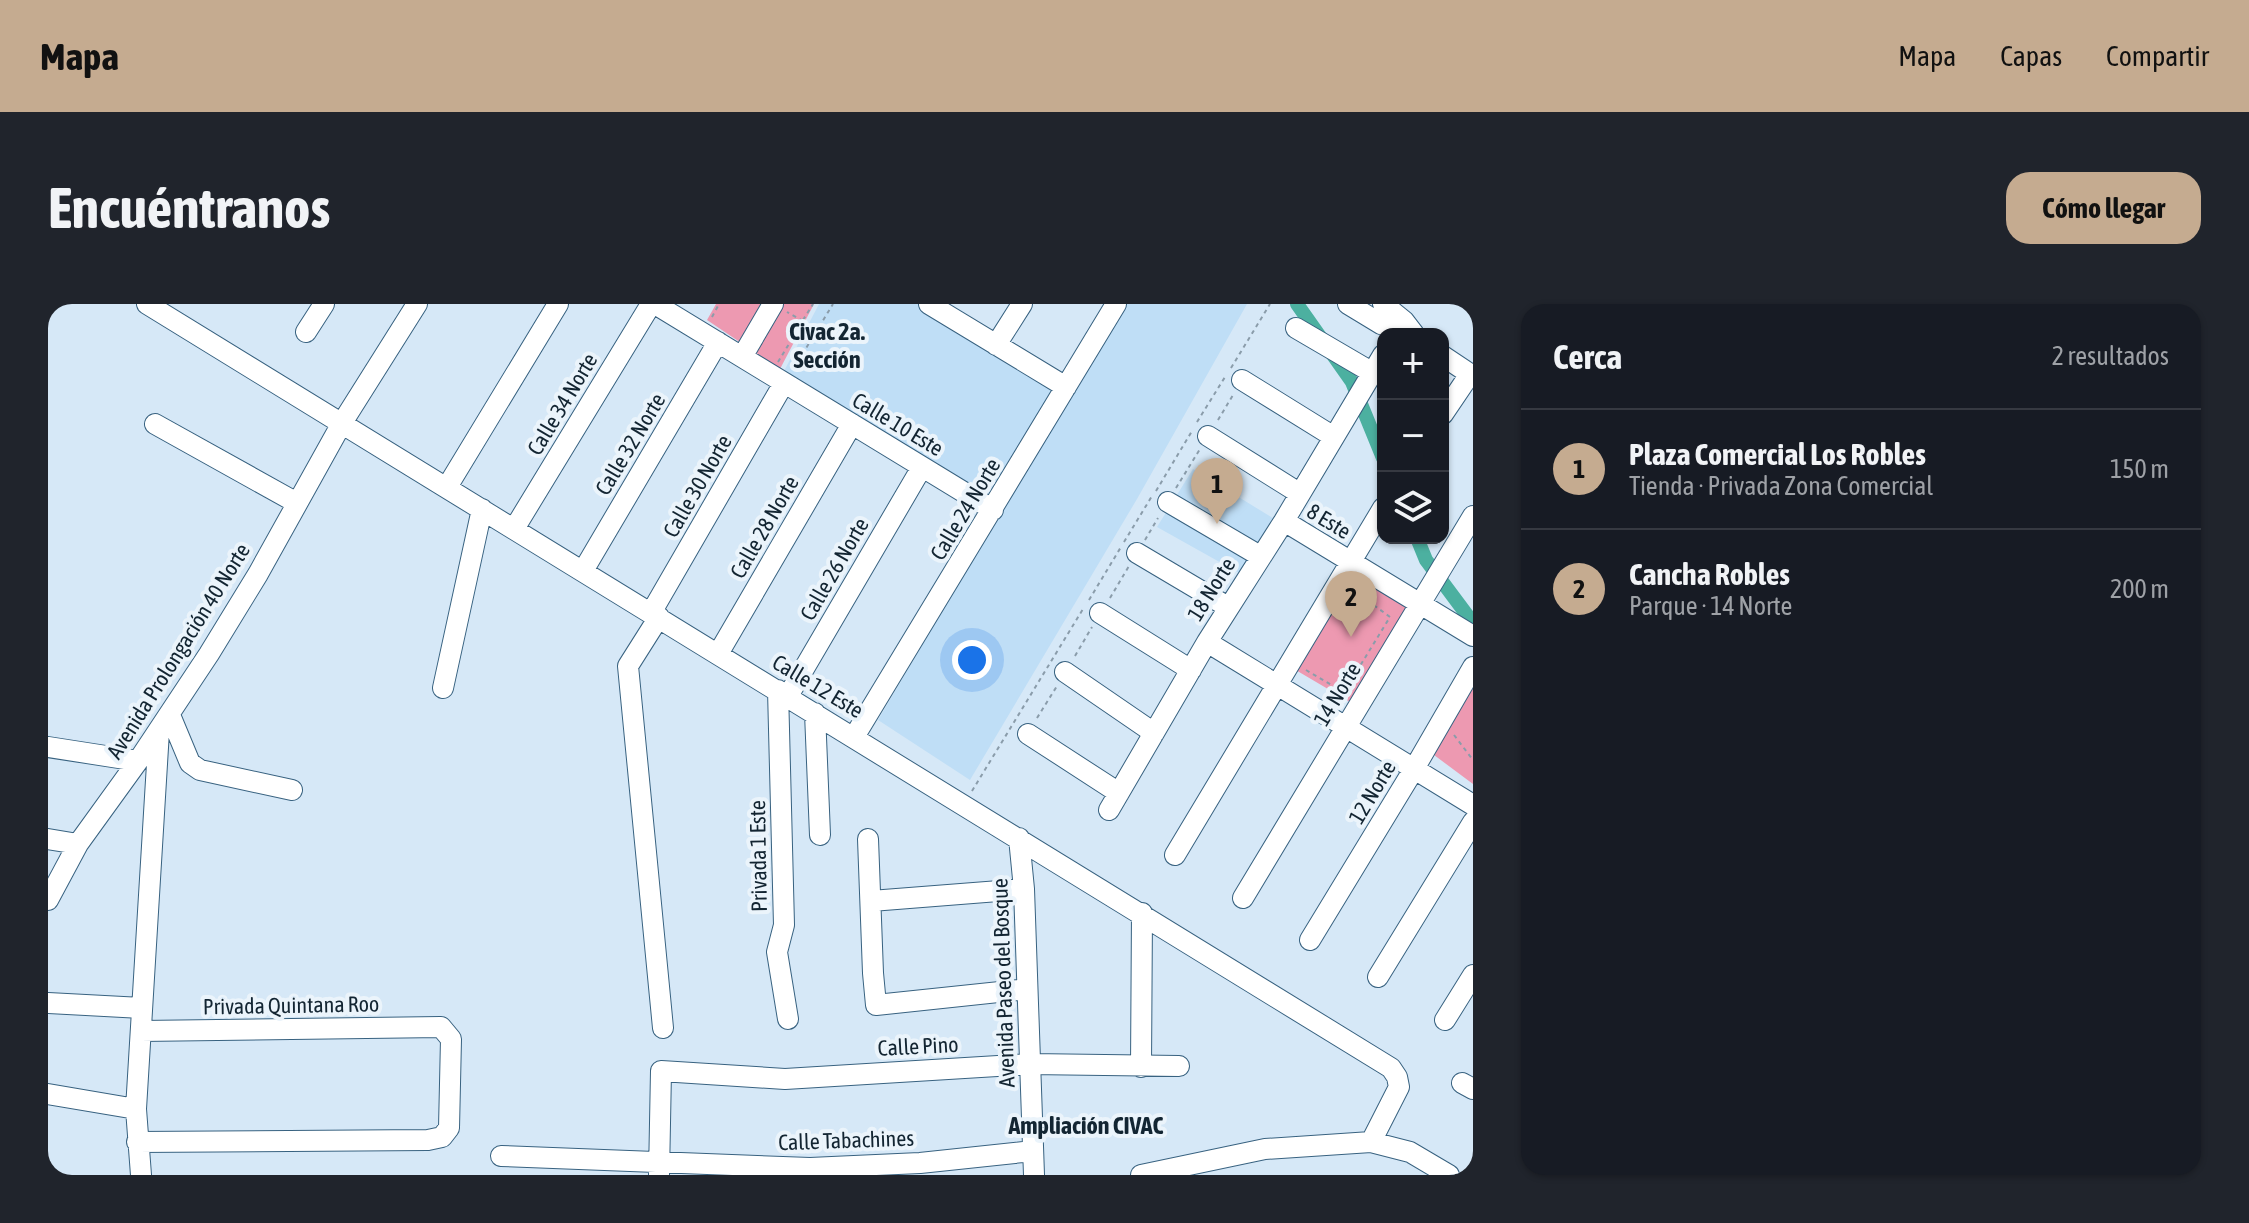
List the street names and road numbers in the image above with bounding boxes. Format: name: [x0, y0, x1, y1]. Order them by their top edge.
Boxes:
street label: Calle 34 Norte: [522, 348, 602, 460]
street label: Calle 10 Este: [848, 387, 948, 461]
street label: Calle 32 Norte: [590, 388, 670, 500]
street label: Calle 30 Norte: [657, 430, 737, 542]
street label: Calle 24 Norte: [925, 453, 1005, 565]
street label: Calle 28 Norte: [724, 471, 804, 583]
street label: 8 Este: [1302, 498, 1356, 544]
street label: Calle 26 Norte: [794, 513, 874, 625]
street label: Avenida Prolongación 40 Norte: [101, 538, 255, 764]
street label: 18 Norte: [1182, 553, 1240, 625]
street label: Calle 12 Este: [768, 649, 868, 723]
street label: 14 Norte: [1308, 658, 1366, 730]
street label: 12 Norte: [1343, 756, 1401, 828]
street label: Privada 1 Este: [744, 800, 772, 912]
street label: Avenida Paseo del Bosque: [986, 878, 1020, 1088]
street label: Privada Quintana Roo: [203, 990, 379, 1020]
street label: Calle Pino: [877, 1031, 959, 1061]
street label: Calle Tabachines: [778, 1125, 915, 1155]

